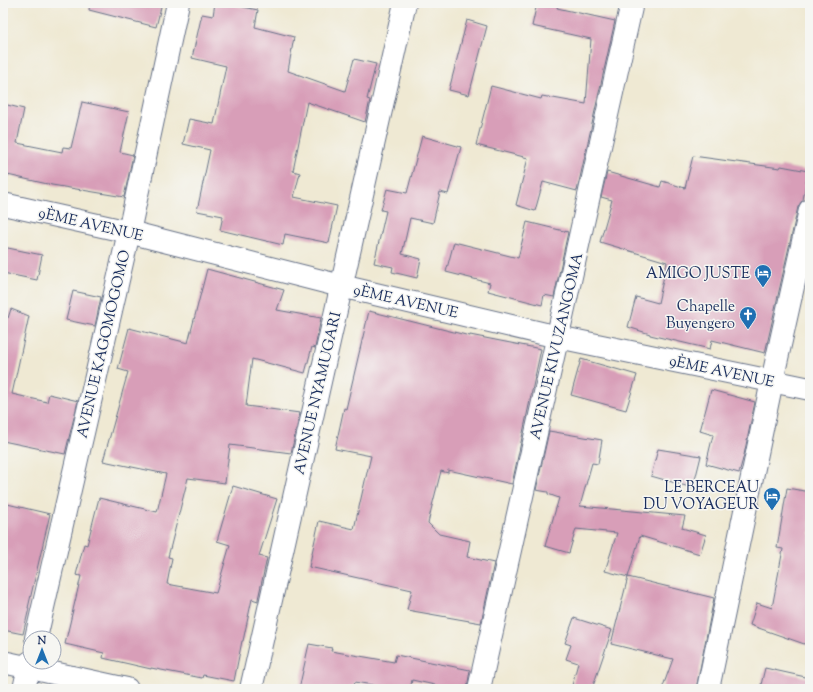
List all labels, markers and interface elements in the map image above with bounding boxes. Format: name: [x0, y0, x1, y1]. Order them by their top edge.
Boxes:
street label: 9ÈME AVENUE: [36, 202, 145, 248]
street label: AVENUE KAGOMOGOMO: [73, 248, 136, 440]
street label: AVENUE KIVUZANGOMA: [526, 251, 589, 442]
hotel icon: AMIGO JUSTE: [753, 263, 773, 288]
place label: AMIGO JUSTE: [646, 264, 750, 285]
street label: 9ÈME AVENUE: [351, 279, 460, 325]
place label: Chapelle Buyengero: [666, 297, 735, 335]
church icon: Chapelle Buyengero: [738, 305, 758, 330]
street label: AVENUE NYAMUGARI: [289, 310, 347, 477]
street label: 9ÈME AVENUE: [667, 350, 776, 394]
place label: LE BERCEAU DU VOYAGEUR: [643, 478, 759, 516]
hotel icon: LE BERCEAU DU VOYAGEUR: [762, 486, 782, 511]
north arrow: [22, 630, 62, 670]
text: N: [37, 633, 47, 649]

